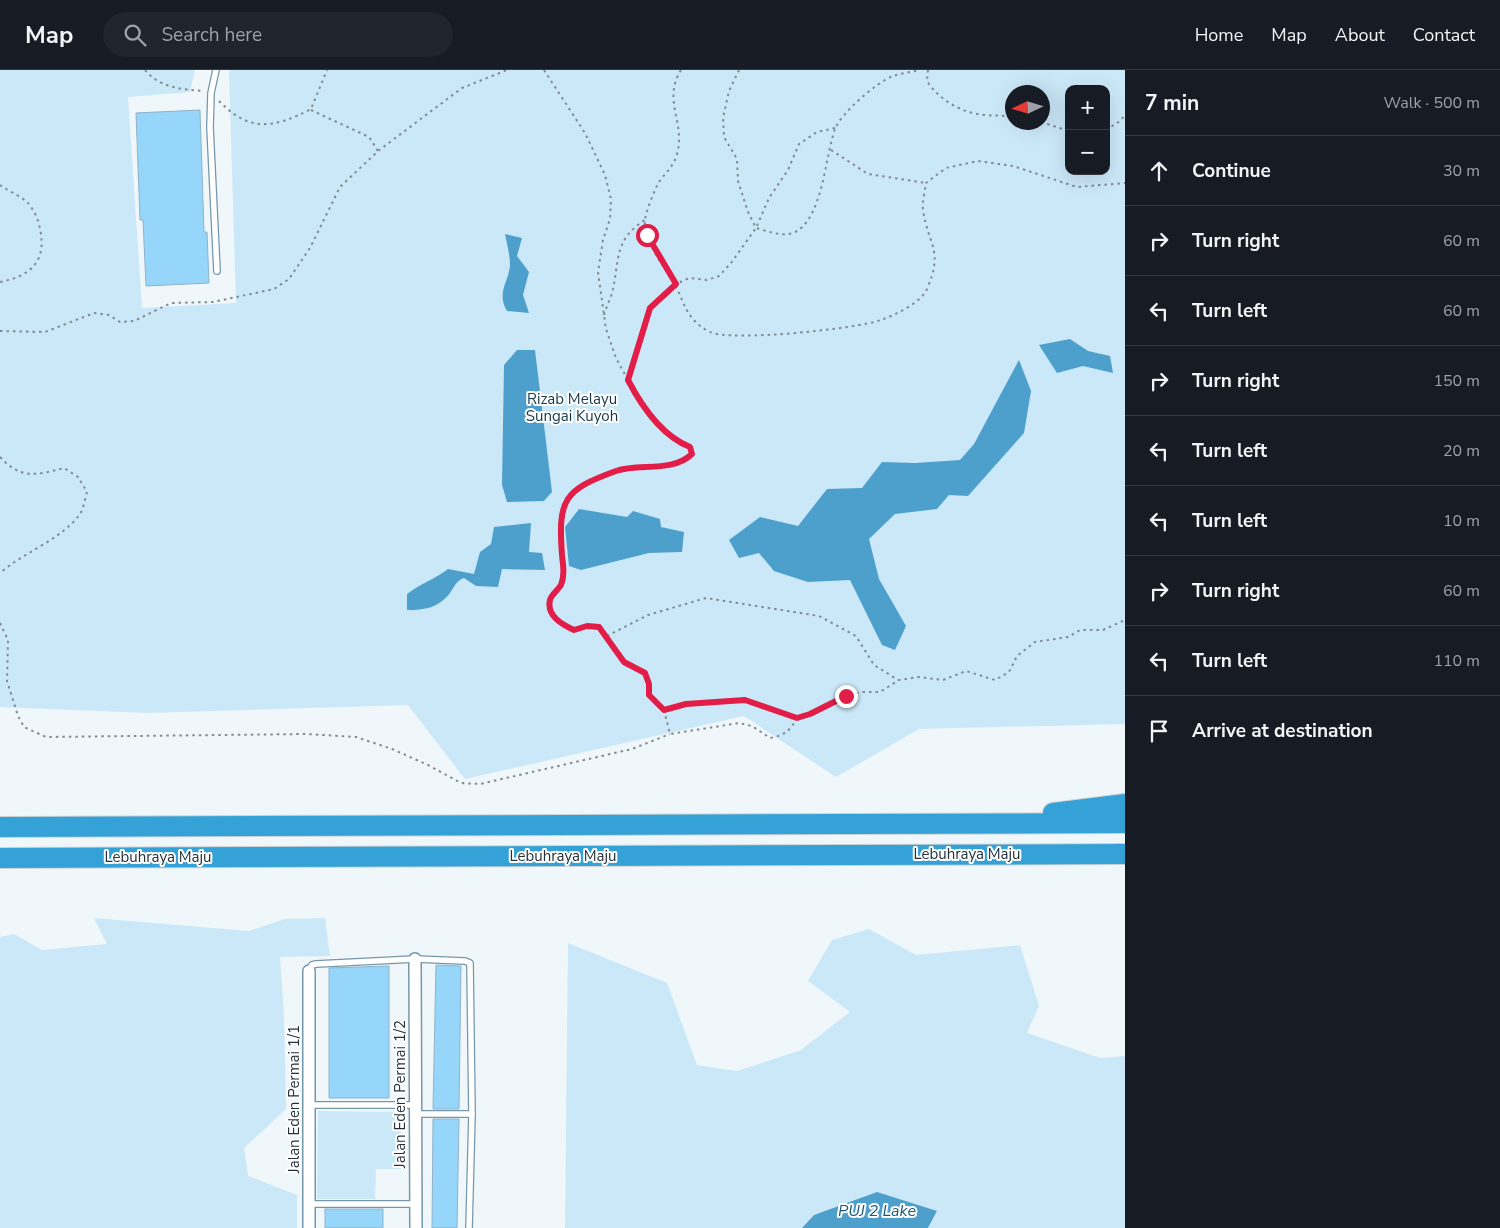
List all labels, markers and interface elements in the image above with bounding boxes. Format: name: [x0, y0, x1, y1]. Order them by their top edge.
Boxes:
search box: [103, 12, 453, 57]
text: Map: [25, 19, 73, 51]
icon: search: [121, 21, 149, 49]
text: Search here: [161, 22, 262, 48]
text: Home: [1195, 23, 1243, 47]
text: Map: [1271, 23, 1307, 47]
text: About: [1335, 23, 1385, 47]
text: Contact: [1413, 23, 1475, 47]
north arrow: [1005, 85, 1050, 130]
map controls: [1065, 85, 1110, 175]
button: +: [1065, 85, 1110, 130]
text: 7 min: [1145, 89, 1199, 117]
text: Walk · 500 m: [1384, 92, 1480, 114]
button: −: [1065, 130, 1110, 175]
icon: ahead: [1145, 157, 1173, 185]
text: Continue: [1192, 158, 1271, 184]
text: 30 m: [1443, 160, 1480, 182]
route start: [636, 224, 659, 247]
icon: right: [1145, 227, 1173, 255]
text: Turn right: [1192, 228, 1279, 254]
text: 60 m: [1443, 230, 1480, 252]
icon: left: [1145, 297, 1173, 325]
text: Turn left: [1192, 298, 1267, 324]
text: 60 m: [1443, 300, 1480, 322]
icon: right: [1145, 367, 1173, 395]
text: Turn right: [1192, 368, 1279, 394]
text: 150 m: [1433, 370, 1480, 392]
park label: Rizab Melayu Sungai Kuyoh: [526, 389, 618, 426]
icon: left: [1145, 437, 1173, 465]
text: Turn left: [1192, 438, 1267, 464]
text: 20 m: [1443, 440, 1480, 462]
icon: left: [1145, 507, 1173, 535]
text: Turn left: [1192, 508, 1267, 534]
text: 10 m: [1443, 510, 1480, 532]
icon: right: [1145, 577, 1173, 605]
text: Turn right: [1192, 578, 1279, 604]
text: 60 m: [1443, 580, 1480, 602]
icon: left: [1145, 647, 1173, 675]
text: Turn left: [1192, 648, 1267, 674]
text: 110 m: [1433, 650, 1480, 672]
route end: [835, 685, 858, 708]
icon: arrive: [1145, 717, 1173, 745]
text: Arrive at destination: [1192, 718, 1373, 744]
street label: Lebuhraya Maju: [914, 844, 1021, 864]
street label: Lebuhraya Maju: [510, 846, 617, 866]
street label: Lebuhraya Maju: [105, 847, 212, 867]
street label: Jalan Eden Permai 1/2: [390, 1020, 410, 1169]
street label: Jalan Eden Permai 1/1: [284, 1025, 304, 1174]
water label: PUJ 2 Lake: [838, 1200, 916, 1222]

